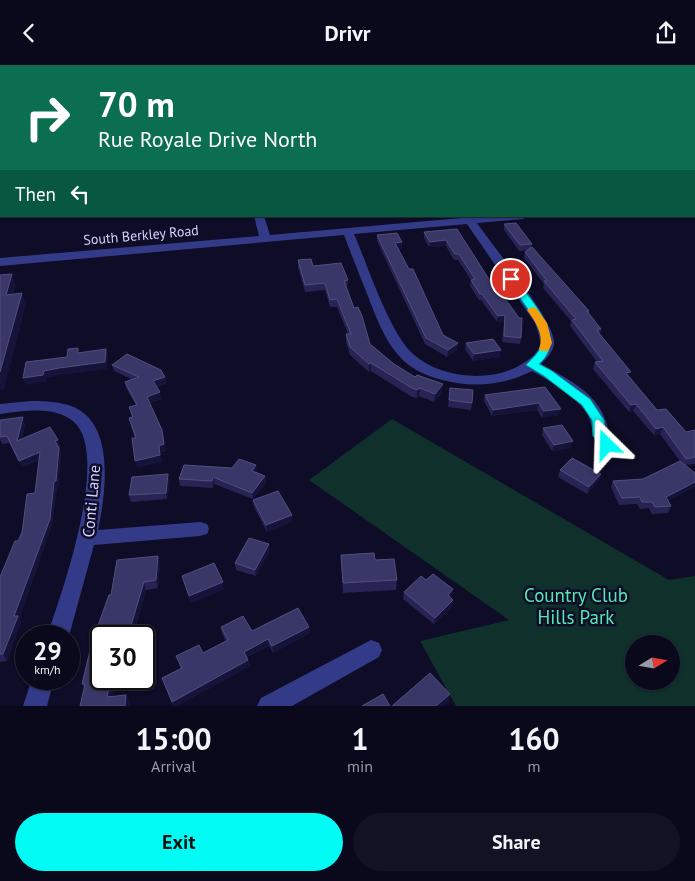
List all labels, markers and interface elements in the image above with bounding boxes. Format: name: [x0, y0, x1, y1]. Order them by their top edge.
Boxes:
icon: back: [15, 19, 43, 47]
text: Drivr: [324, 19, 371, 47]
icon: share: [652, 19, 680, 47]
text: 70 m: [98, 81, 175, 127]
icon: right: [15, 85, 80, 150]
text: Rue Royale Drive North: [98, 125, 317, 153]
icon: left: [66, 180, 94, 208]
text: Then: [15, 182, 56, 206]
street label: South Berkley Road: [83, 221, 199, 249]
pin: [490, 258, 532, 300]
icon: arrive: [497, 265, 525, 293]
position arrow: [580, 418, 632, 470]
street label: Conti Lane: [78, 464, 104, 538]
park label: Country Club Hills Park: [524, 583, 628, 629]
speed limit sign: 30: [90, 625, 155, 690]
text: 29: [33, 635, 62, 667]
north arrow: [625, 635, 680, 690]
map controls: [625, 635, 680, 690]
text: km/h: [34, 662, 61, 677]
text: 15:00: [135, 719, 212, 758]
text: 1: [352, 719, 369, 758]
text: 160: [508, 719, 560, 758]
text: Arrival: [151, 756, 196, 776]
text: min: [347, 756, 373, 776]
text: m: [528, 756, 541, 776]
button: Exit: [15, 813, 343, 871]
button: Share: [353, 813, 680, 871]

